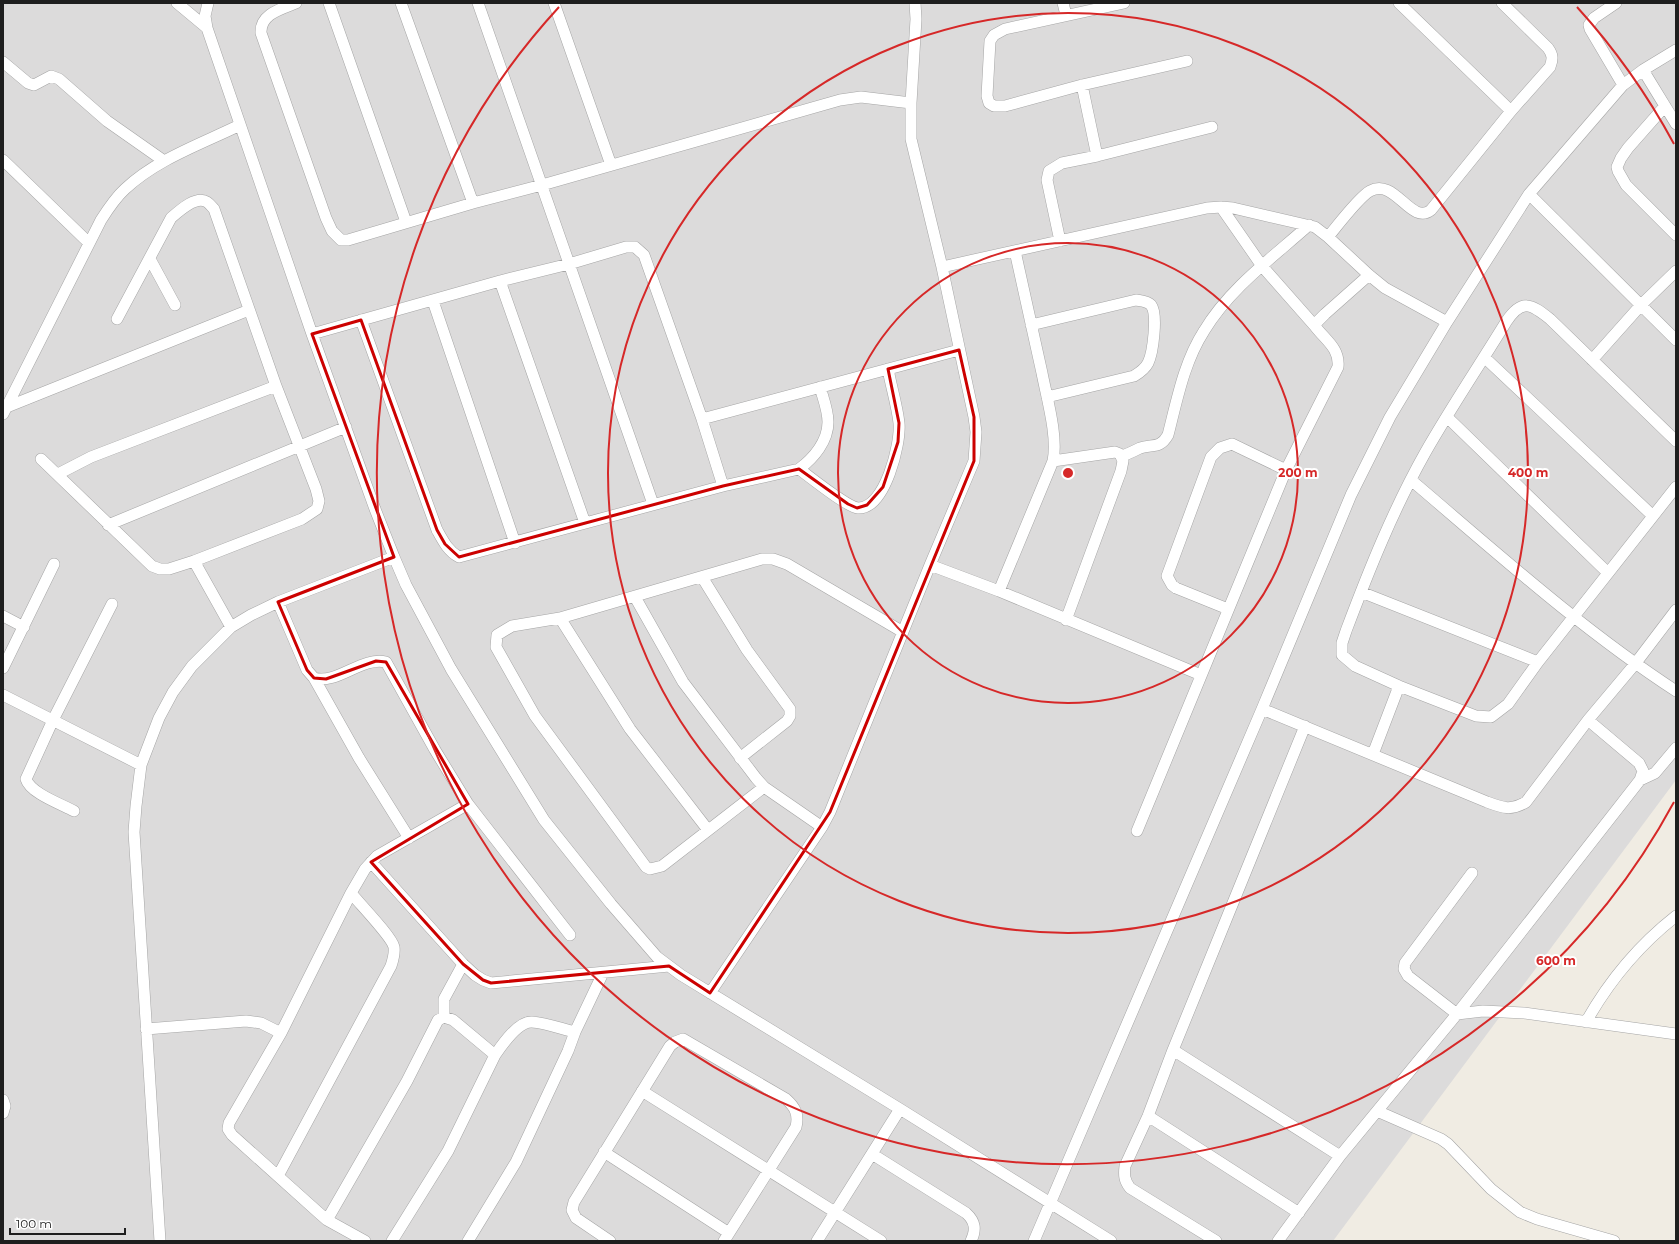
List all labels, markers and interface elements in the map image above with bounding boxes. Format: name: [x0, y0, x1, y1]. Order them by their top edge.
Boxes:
text: 200 m: [1278, 465, 1318, 480]
text: 400 m: [1508, 465, 1548, 480]
centre of rings: [1061, 466, 1075, 480]
text: 600 m: [1536, 953, 1576, 968]
scale bar: [10, 1210, 125, 1236]
text: 100 m: [16, 1216, 52, 1231]

